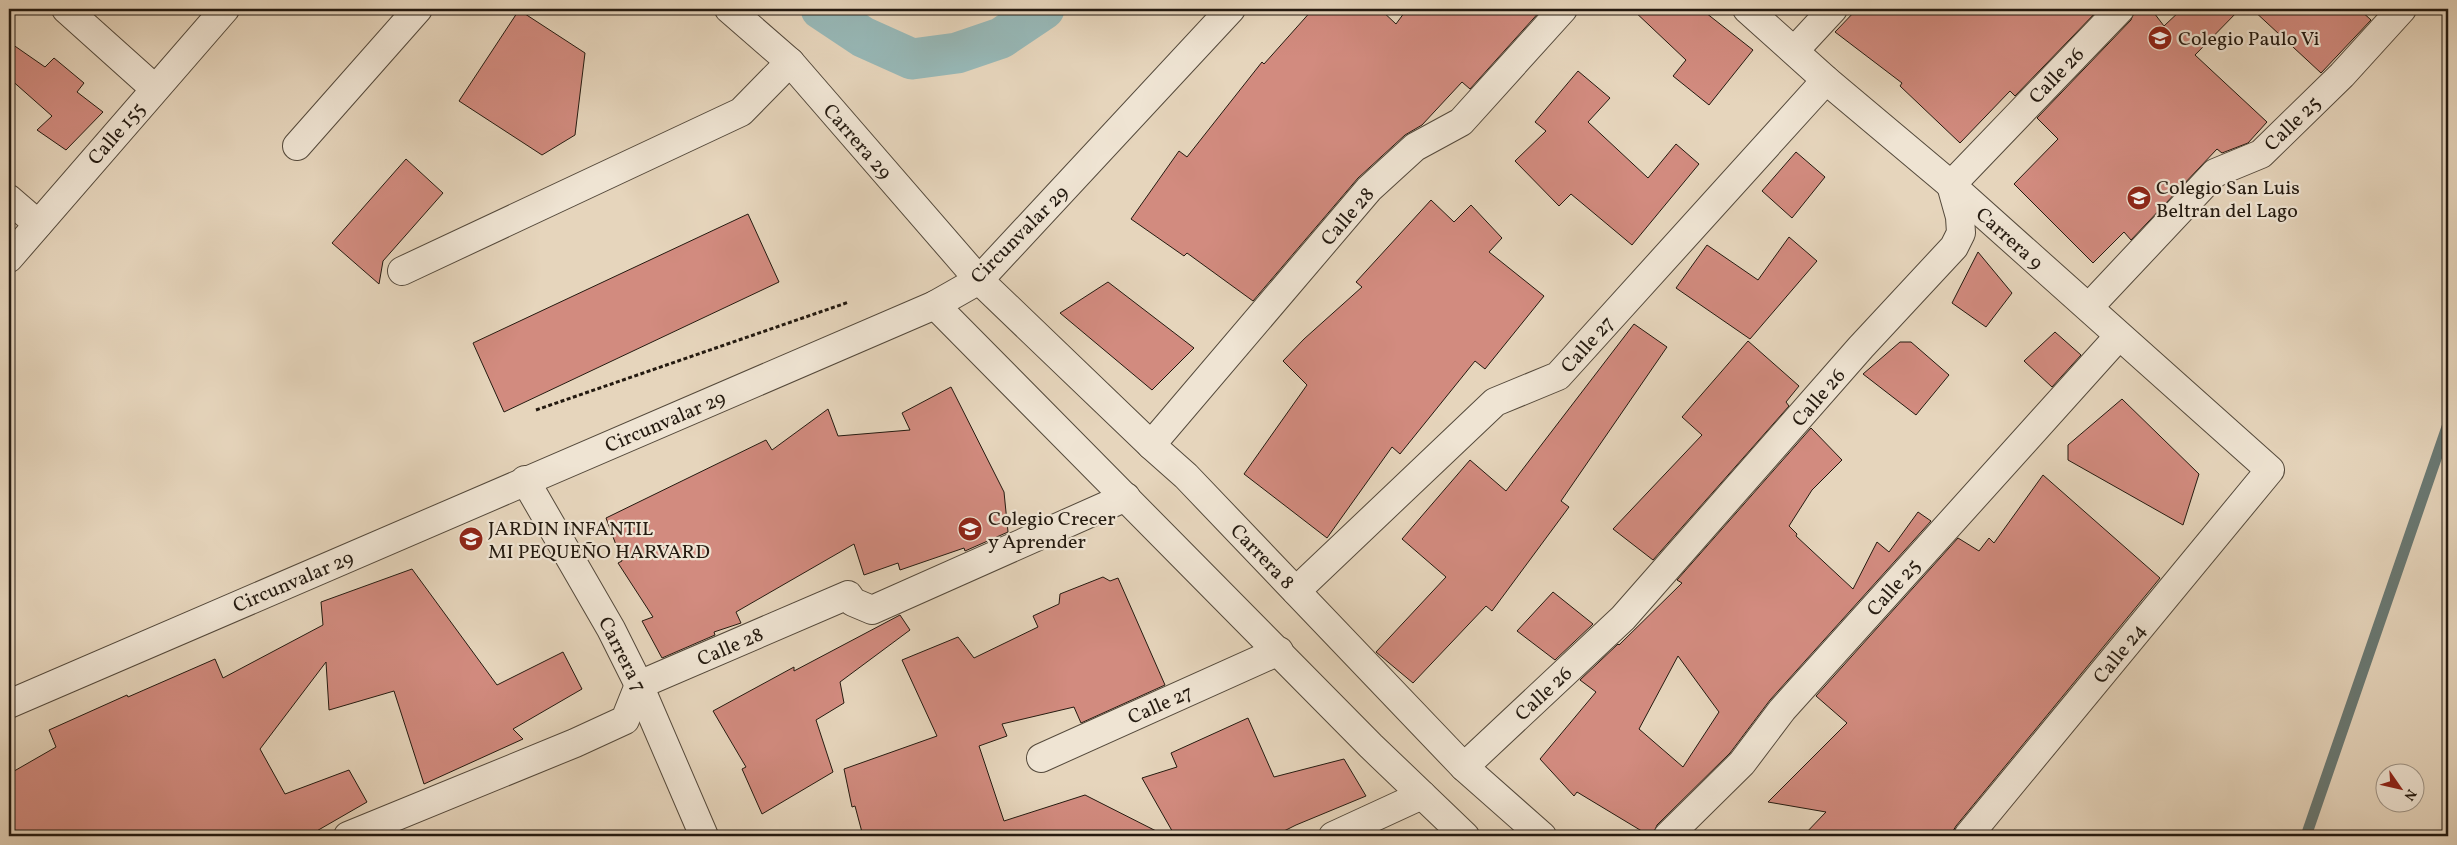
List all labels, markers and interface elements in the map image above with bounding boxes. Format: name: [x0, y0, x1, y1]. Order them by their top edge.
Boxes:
school or university icon: Colegio Paulo Vi: [2147, 25, 2173, 51]
place label: Colegio Paulo Vi: [2178, 26, 2319, 54]
street label: Calle 26: [2023, 42, 2092, 111]
street label: Calle 25: [2259, 90, 2328, 158]
street label: Calle 155: [82, 97, 153, 172]
street label: Carrera 29: [816, 98, 897, 186]
place label: Colegio San Luis Beltran del Lago: [2156, 175, 2300, 226]
street label: Circunvalar 29: [965, 180, 1076, 291]
street label: Calle 28: [1315, 182, 1382, 253]
school or university icon: Colegio San Luis Beltran del Lago: [2126, 185, 2152, 211]
street label: Carrera 9: [1969, 202, 2048, 277]
street label: Calle 27: [1555, 311, 1622, 380]
street label: Calle 26: [1786, 363, 1853, 434]
street label: Circunvalar 29: [601, 385, 730, 461]
place label: Colegio Crecer y Aprender: [988, 506, 1116, 557]
place label: JARDIN INFANTIL MI PEQUEÑO HARVARD: [488, 516, 710, 567]
school or university icon: Colegio Crecer y Aprender: [957, 516, 983, 542]
street label: Carrera 8: [1223, 518, 1300, 597]
school or university icon: JARDIN INFANTIL MI PEQUEÑO HARVARD: [458, 526, 484, 552]
street label: Circunvalar 29: [229, 545, 358, 621]
street label: Calle 25: [1861, 553, 1928, 623]
street label: Carrera 7: [590, 612, 652, 697]
street label: Calle 24: [2087, 618, 2154, 690]
street label: Calle 28: [693, 621, 768, 674]
street label: Calle 26: [1509, 661, 1579, 728]
street label: Calle 27: [1124, 679, 1198, 733]
north arrow: [2374, 762, 2424, 812]
text: N: [2399, 785, 2420, 804]

